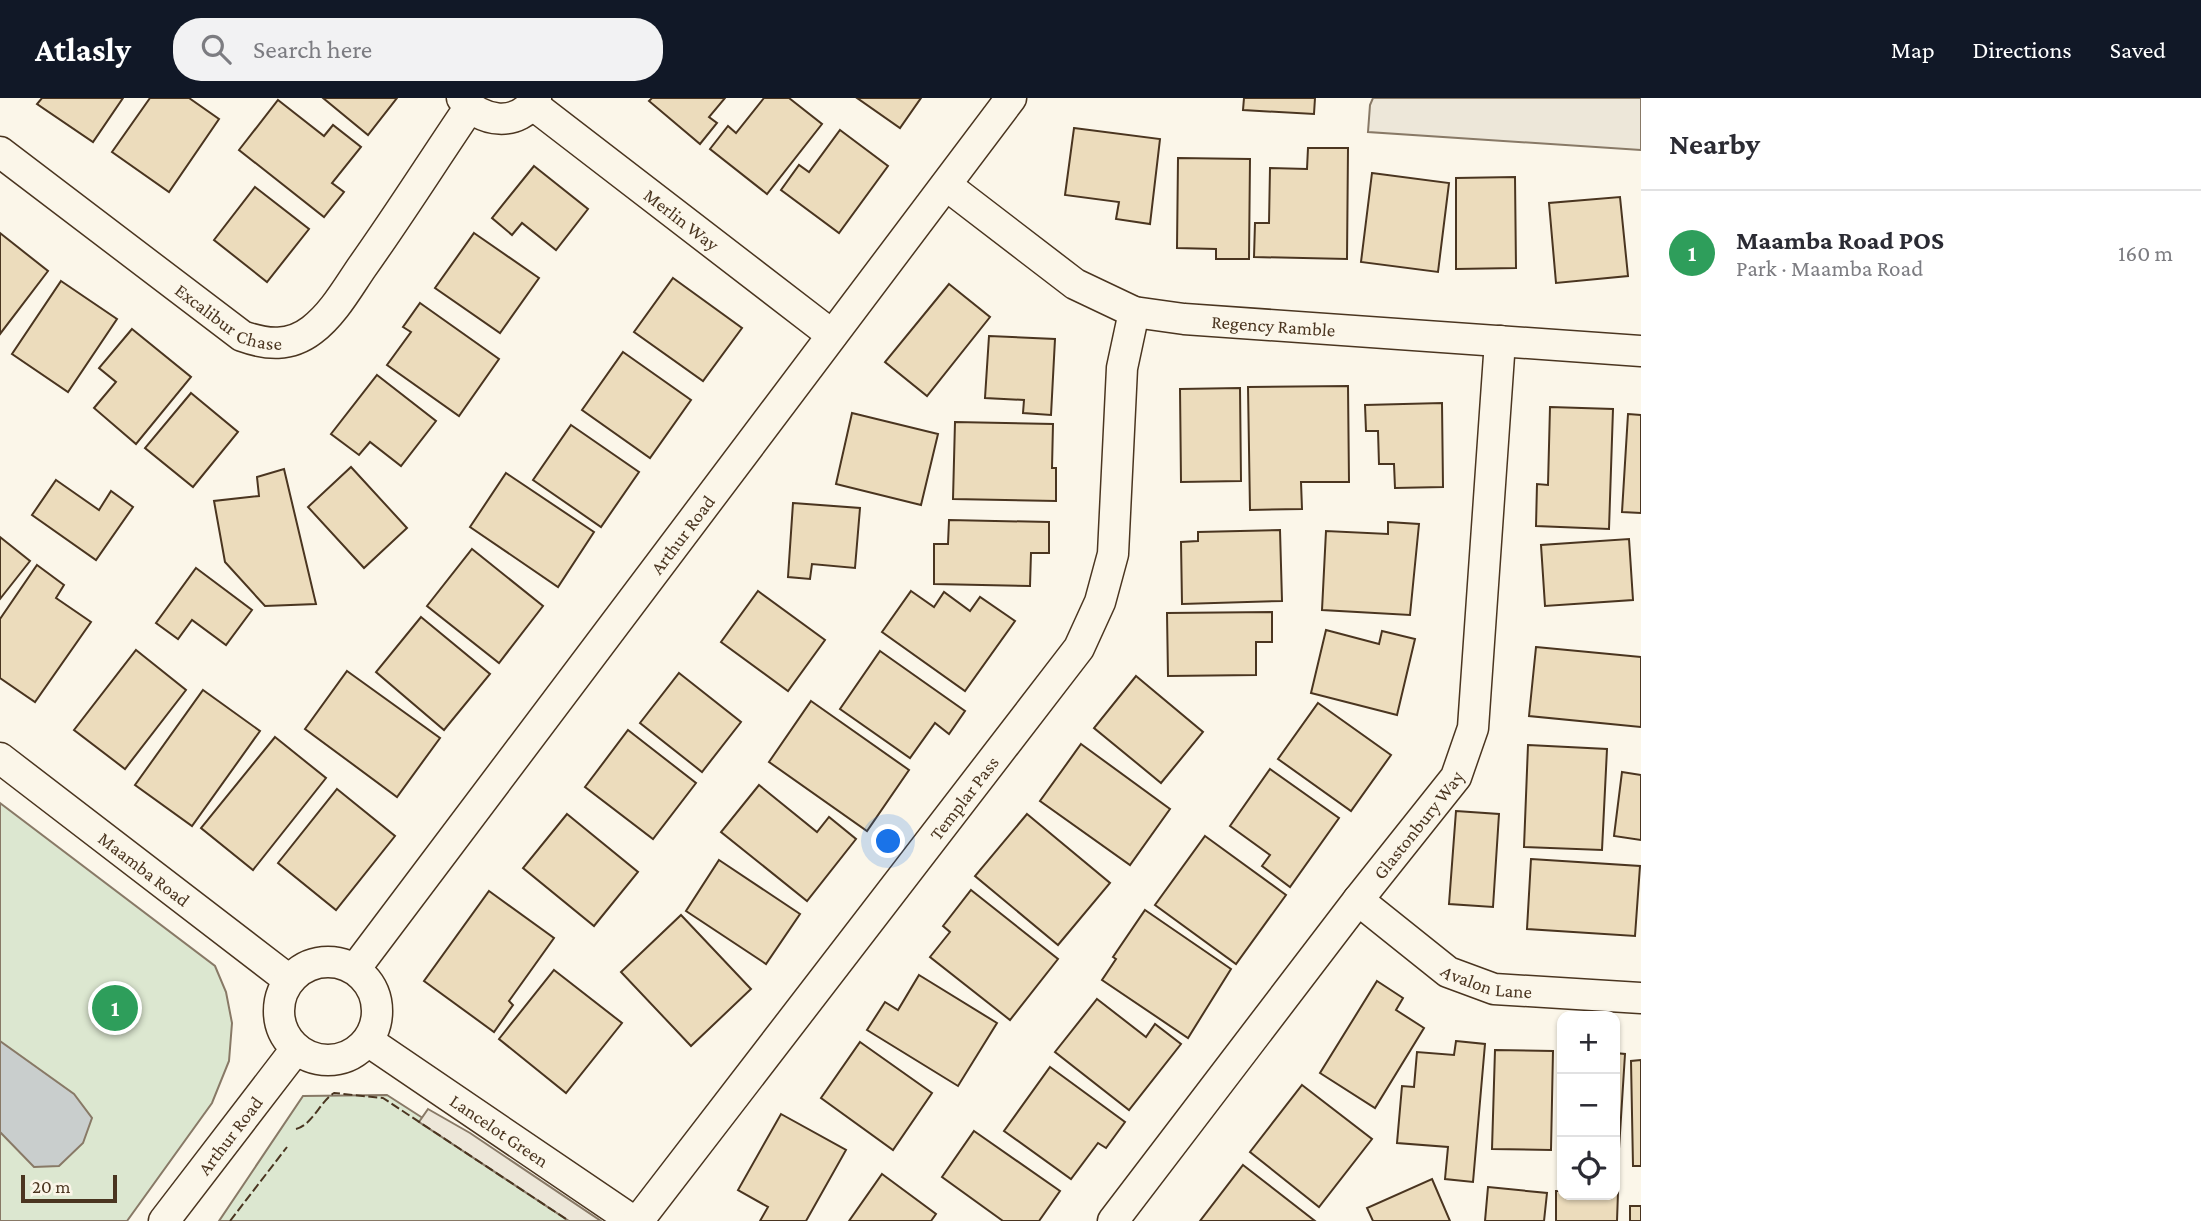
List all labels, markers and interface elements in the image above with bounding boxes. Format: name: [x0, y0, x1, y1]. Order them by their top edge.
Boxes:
search box: [173, 18, 663, 81]
icon: search: [197, 30, 235, 68]
text: Atlasly: [35, 31, 131, 68]
text: Search here: [253, 35, 372, 64]
text: Map: [1891, 36, 1935, 63]
text: Directions: [1973, 36, 2072, 63]
text: Saved: [2110, 36, 2166, 63]
text: Nearby: [1669, 127, 1760, 160]
street label: Merlin Way: [640, 184, 723, 255]
text: Maamba Road POS: [1736, 226, 1944, 255]
text: 1: [1688, 240, 1696, 266]
text: 160 m: [2118, 240, 2173, 266]
text: Park · Maamba Road: [1736, 255, 1923, 281]
street label: Excalibur Chase: [171, 279, 282, 353]
street label: Regency Ramble: [1211, 310, 1336, 340]
street label: Arthur Road: [646, 491, 719, 578]
street label: Templar Pass: [925, 752, 1003, 844]
street label: Glastonbury Way: [1369, 769, 1468, 883]
your location: [871, 824, 905, 858]
street label: Maamba Road: [95, 827, 194, 911]
street label: Avalon Lane: [1437, 960, 1533, 1002]
pin: 1: [92, 982, 138, 1034]
map controls: [1557, 1011, 1620, 1200]
button: +: [1557, 1011, 1620, 1074]
button: −: [1557, 1074, 1620, 1137]
street label: Lancelot Green: [446, 1090, 553, 1171]
street label: Arthur Road: [193, 1092, 266, 1179]
button: locate: [1557, 1137, 1620, 1200]
scale bar: [21, 1172, 117, 1204]
text: 20 m: [32, 1176, 71, 1197]

